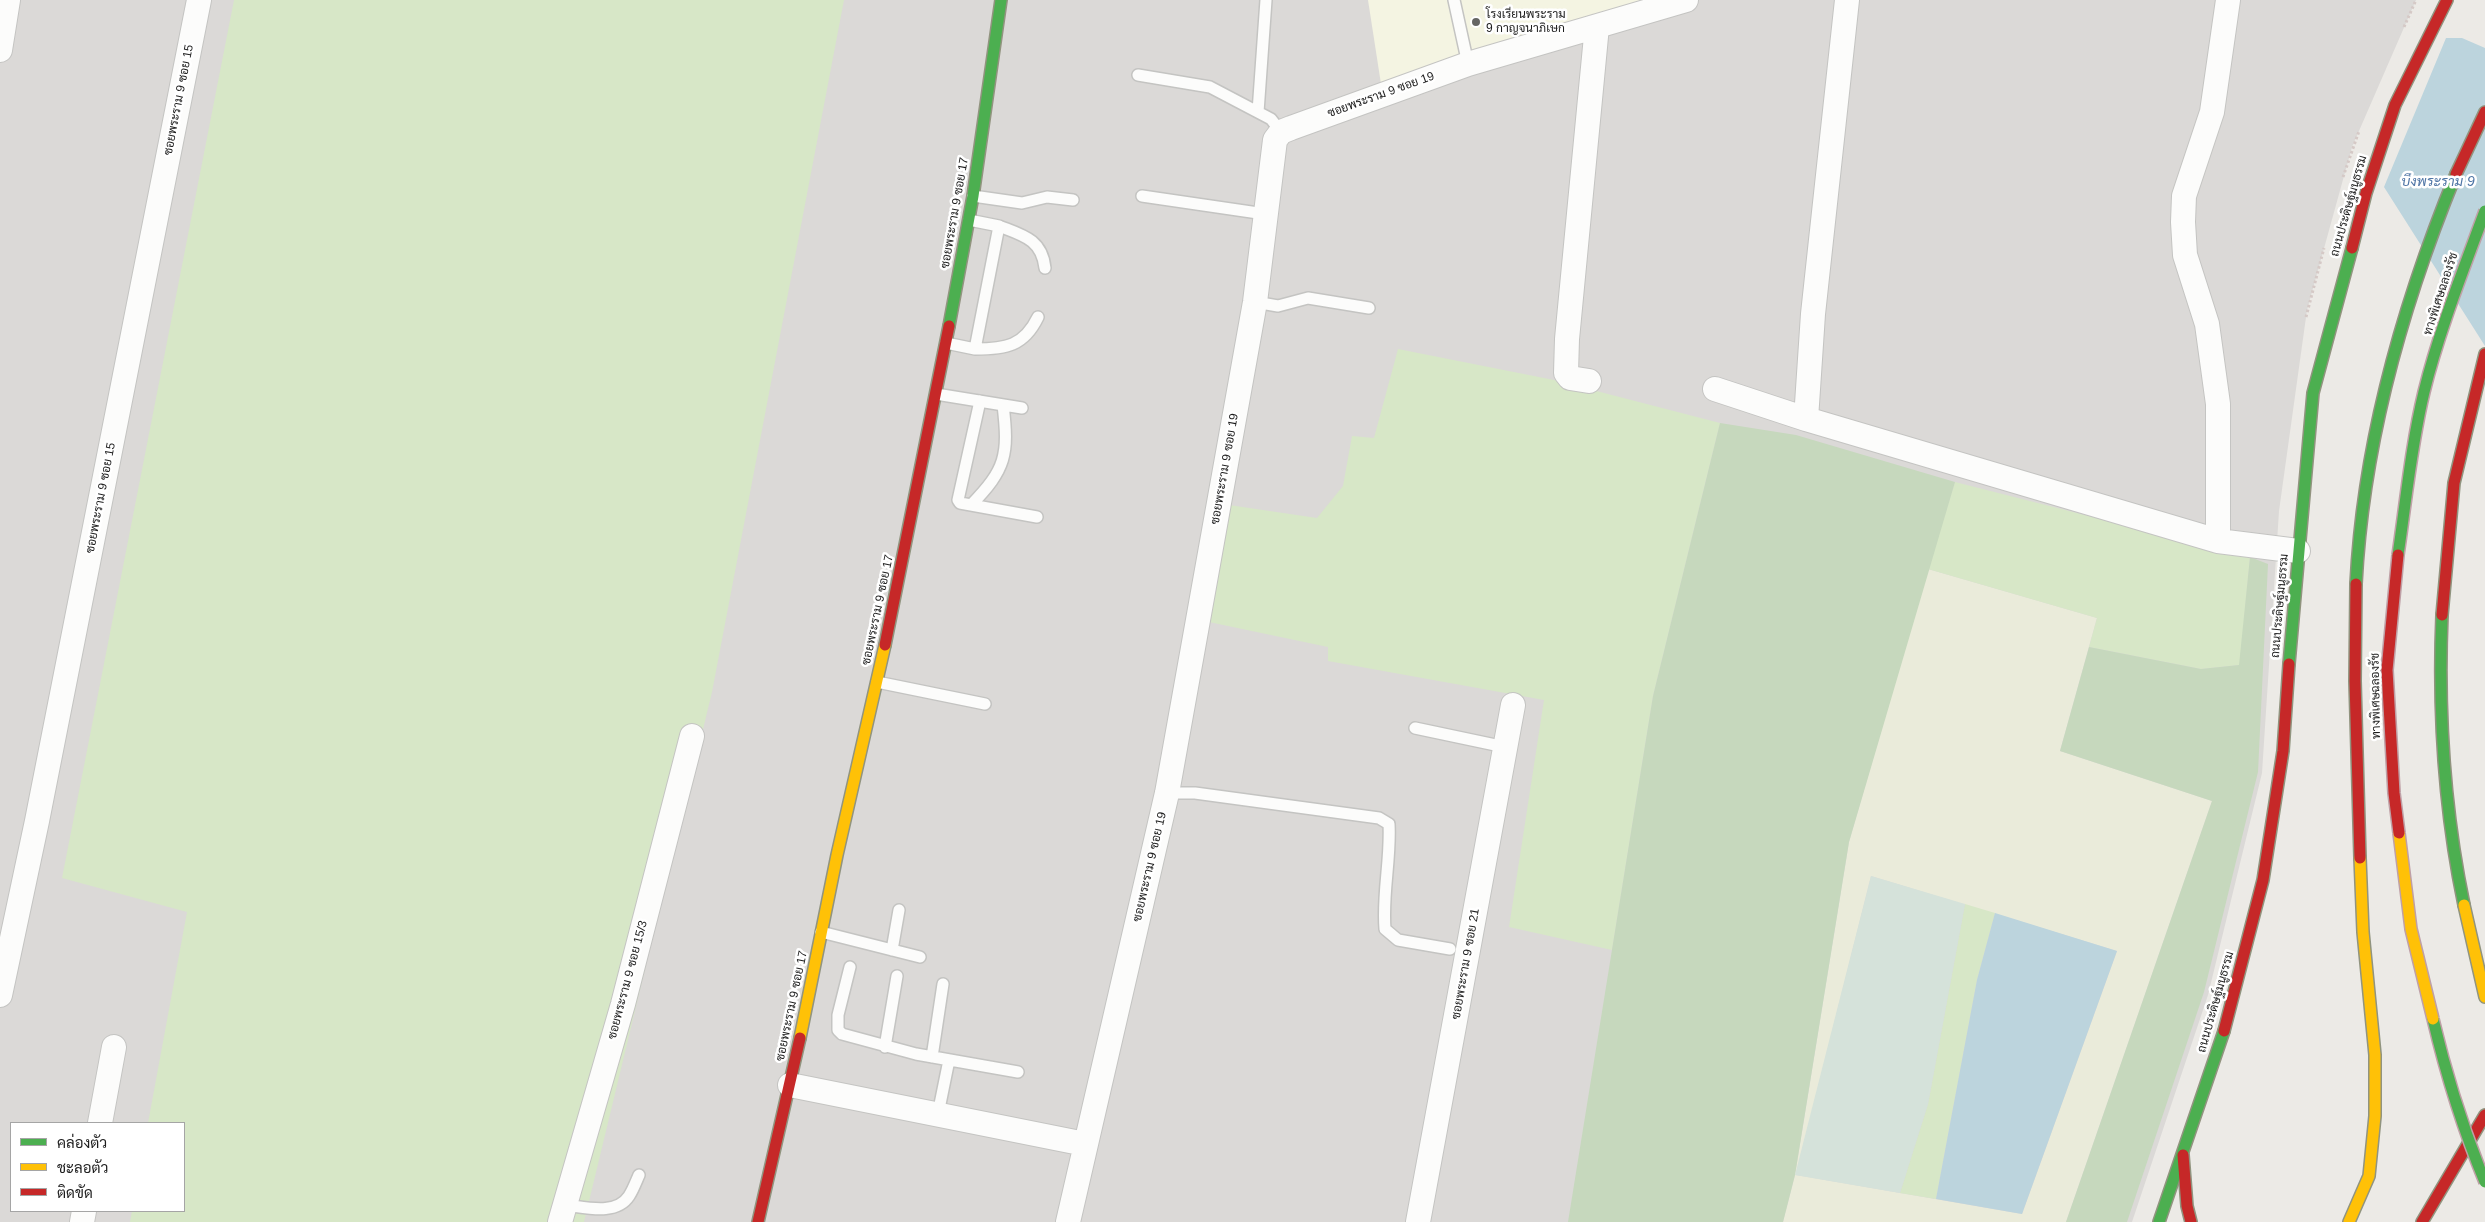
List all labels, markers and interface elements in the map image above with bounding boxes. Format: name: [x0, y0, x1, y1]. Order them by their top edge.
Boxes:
place label: โรงเรียนพระราม 9 กาญจนาภิเษก: [1486, 8, 1566, 36]
marker: โรงเรียนพระราม 9 กาญจนาภิเษก: [1470, 16, 1482, 28]
street label: ซอยพระราม 9 ซอย 15: [161, 43, 197, 157]
street label: ซอยพระราม 9 ซอย 19: [1326, 69, 1436, 121]
street label: ถนนประดิษฐ์มนูธรรม: [2328, 154, 2370, 258]
street label: ซอยพระราม 9 ซอย 17: [938, 156, 972, 270]
water label: บึงพระราม 9: [2401, 174, 2475, 190]
street label: ทางพิเศษฉลองรัช: [2421, 251, 2461, 337]
street label: ซอยพระราม 9 ซอย 19: [1208, 412, 1242, 526]
street label: ซอยพระราม 9 ซอย 15: [83, 441, 119, 555]
street label: ซอยพระราม 9 ซอย 17: [859, 553, 897, 667]
street label: ถนนประดิษฐ์มนูธรรม: [2268, 553, 2292, 659]
street label: ทางพิเศษฉลองรัช: [2368, 653, 2384, 739]
street label: ซอยพระราม 9 ซอย 19: [1130, 811, 1170, 923]
street label: ซอยพระราม 9 ซอย 21: [1449, 907, 1483, 1021]
street label: ซอยพระราม 9 ซอย 15/3: [605, 919, 651, 1041]
street label: ซอยพระราม 9 ซอย 17: [773, 949, 811, 1063]
street label: ถนนประดิษฐ์มนูธรรม: [2195, 950, 2237, 1054]
legend: [10, 1122, 185, 1212]
text: คล่องตัว: [57, 1134, 107, 1151]
text: ชะลอตัว: [57, 1159, 108, 1176]
text: ติดขัด: [57, 1184, 93, 1201]

